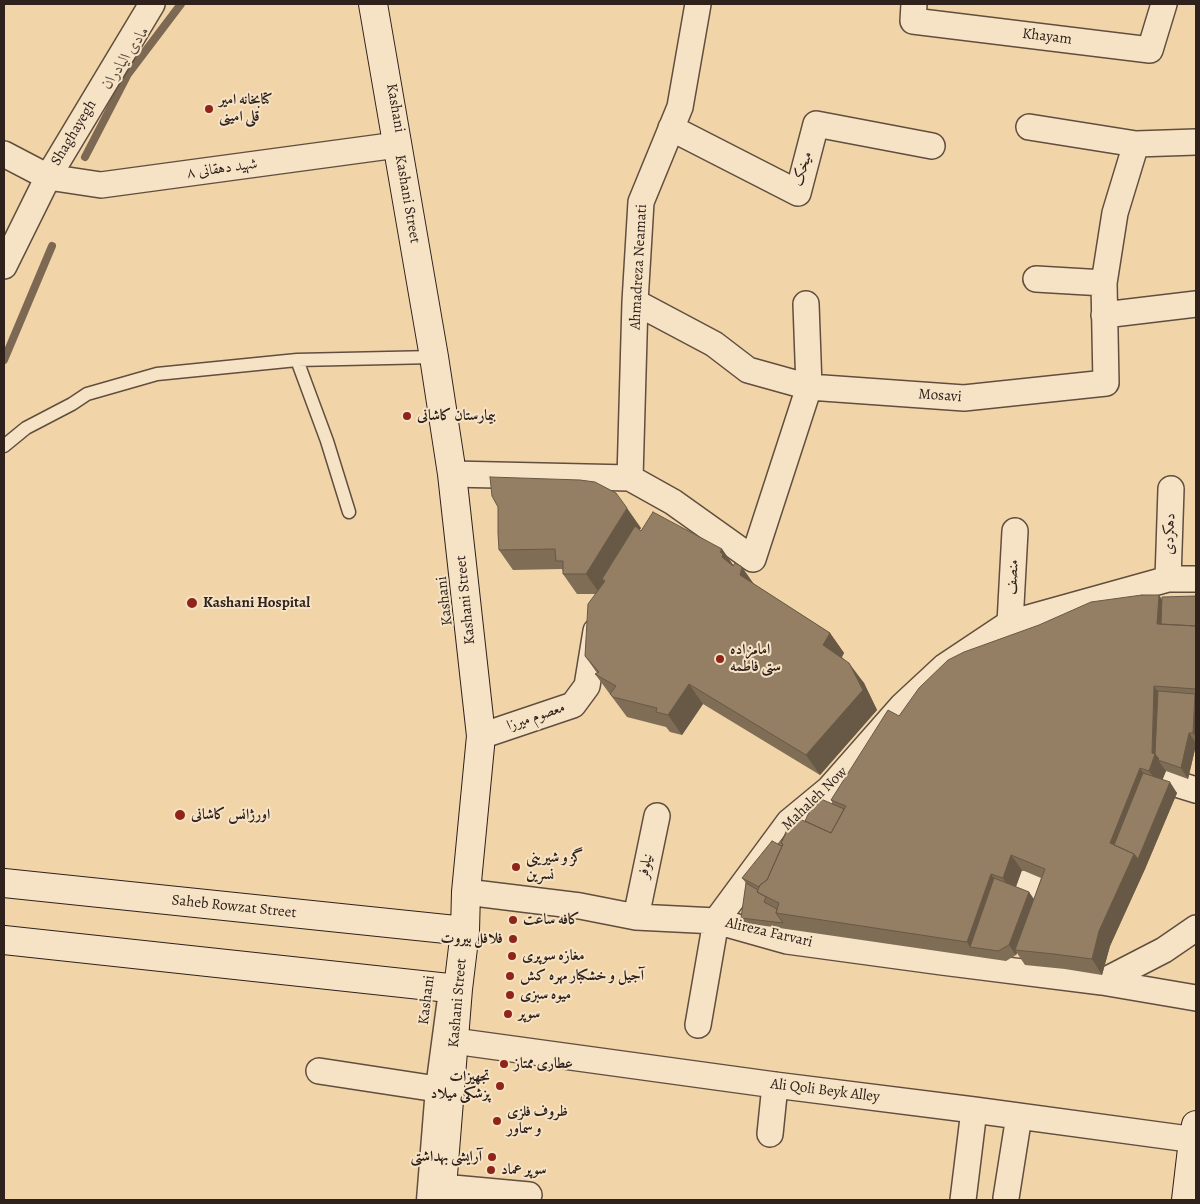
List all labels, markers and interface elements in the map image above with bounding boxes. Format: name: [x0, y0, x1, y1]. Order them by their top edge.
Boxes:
water label: مادی الیادران: [98, 23, 154, 93]
street label: Khayam: [1021, 25, 1073, 49]
street label: Kashani: [382, 82, 408, 134]
place label: کتابخانه امیر قلی امینی: [219, 91, 272, 126]
street label: Shaghayegh: [47, 97, 101, 169]
marker: کتابخانه امیر قلی امینی: [203, 103, 215, 115]
street label: میخک: [789, 149, 817, 189]
street label: Kashani Street: [390, 153, 424, 245]
street label: شهید دهقانی ۸: [186, 155, 258, 183]
street label: Ahmadreza Neamati: [627, 204, 651, 330]
street label: Mosavi: [918, 386, 962, 406]
place label: بیمارستان کاشانی: [417, 407, 496, 425]
marker: بیمارستان کاشانی: [401, 410, 413, 422]
street label: دهکردی: [1160, 513, 1180, 555]
street label: Kashani Street: [452, 555, 480, 645]
street label: منصف: [1003, 559, 1023, 595]
street label: Kashani: [433, 575, 457, 627]
place label: Kashani Hospital: [203, 594, 310, 612]
marker: Kashani Hospital: [185, 596, 199, 610]
place label: امامزاده ستی فاطمه: [730, 641, 781, 676]
marker: امامزاده ستی فاطمه: [714, 653, 726, 665]
street label: معصوم میرزا: [505, 699, 567, 735]
street label: Mahaleh Now: [778, 763, 852, 835]
place label: اورژانس کاشانی: [191, 806, 270, 824]
marker: اورژانس کاشانی: [173, 808, 187, 822]
place label: گز و شیرینی نسرین: [526, 849, 583, 884]
street label: نیلوفر: [635, 852, 657, 880]
marker: گز و شیرینی نسرین: [510, 861, 522, 873]
street label: Saheb Rowzat Street: [171, 892, 297, 922]
place label: کافه ساعت: [523, 911, 580, 929]
marker: کافه ساعت: [507, 914, 519, 926]
street label: Alireza Farvari: [724, 914, 814, 952]
place label: فلافل بیروت: [441, 930, 503, 948]
marker: فلافل بیروت: [507, 933, 519, 945]
place label: مغازه سوپری: [522, 947, 585, 965]
marker: مغازه سوپری: [506, 950, 518, 962]
street label: Kashani Street: [445, 958, 471, 1048]
place label: آجیل و خشکبار مهره کش: [520, 967, 644, 985]
marker: آجیل و خشکبار مهره کش: [504, 970, 516, 982]
street label: Kashani: [415, 974, 439, 1026]
place label: میوه سبزی: [520, 986, 571, 1004]
marker: میوه سبزی: [504, 989, 516, 1001]
place label: سوپر: [518, 1005, 540, 1023]
marker: سوپر: [502, 1008, 514, 1020]
place label: عطاری ممتاز: [514, 1055, 573, 1073]
marker: عطاری ممتاز: [498, 1058, 510, 1070]
place label: تجهیزات پزشکی میلاد: [431, 1068, 490, 1103]
street label: Ali Qoli Beyk Alley: [769, 1075, 881, 1107]
marker: تجهیزات پزشکی میلاد: [494, 1080, 506, 1092]
place label: ظروف فلزی و سماور: [507, 1103, 568, 1138]
marker: ظروف فلزی و سماور: [491, 1115, 503, 1127]
place label: آرایشی بهداشتی: [411, 1148, 482, 1166]
marker: آرایشی بهداشتی: [486, 1151, 498, 1163]
place label: سوپر عماد: [501, 1161, 547, 1179]
marker: سوپر عماد: [485, 1164, 497, 1176]

